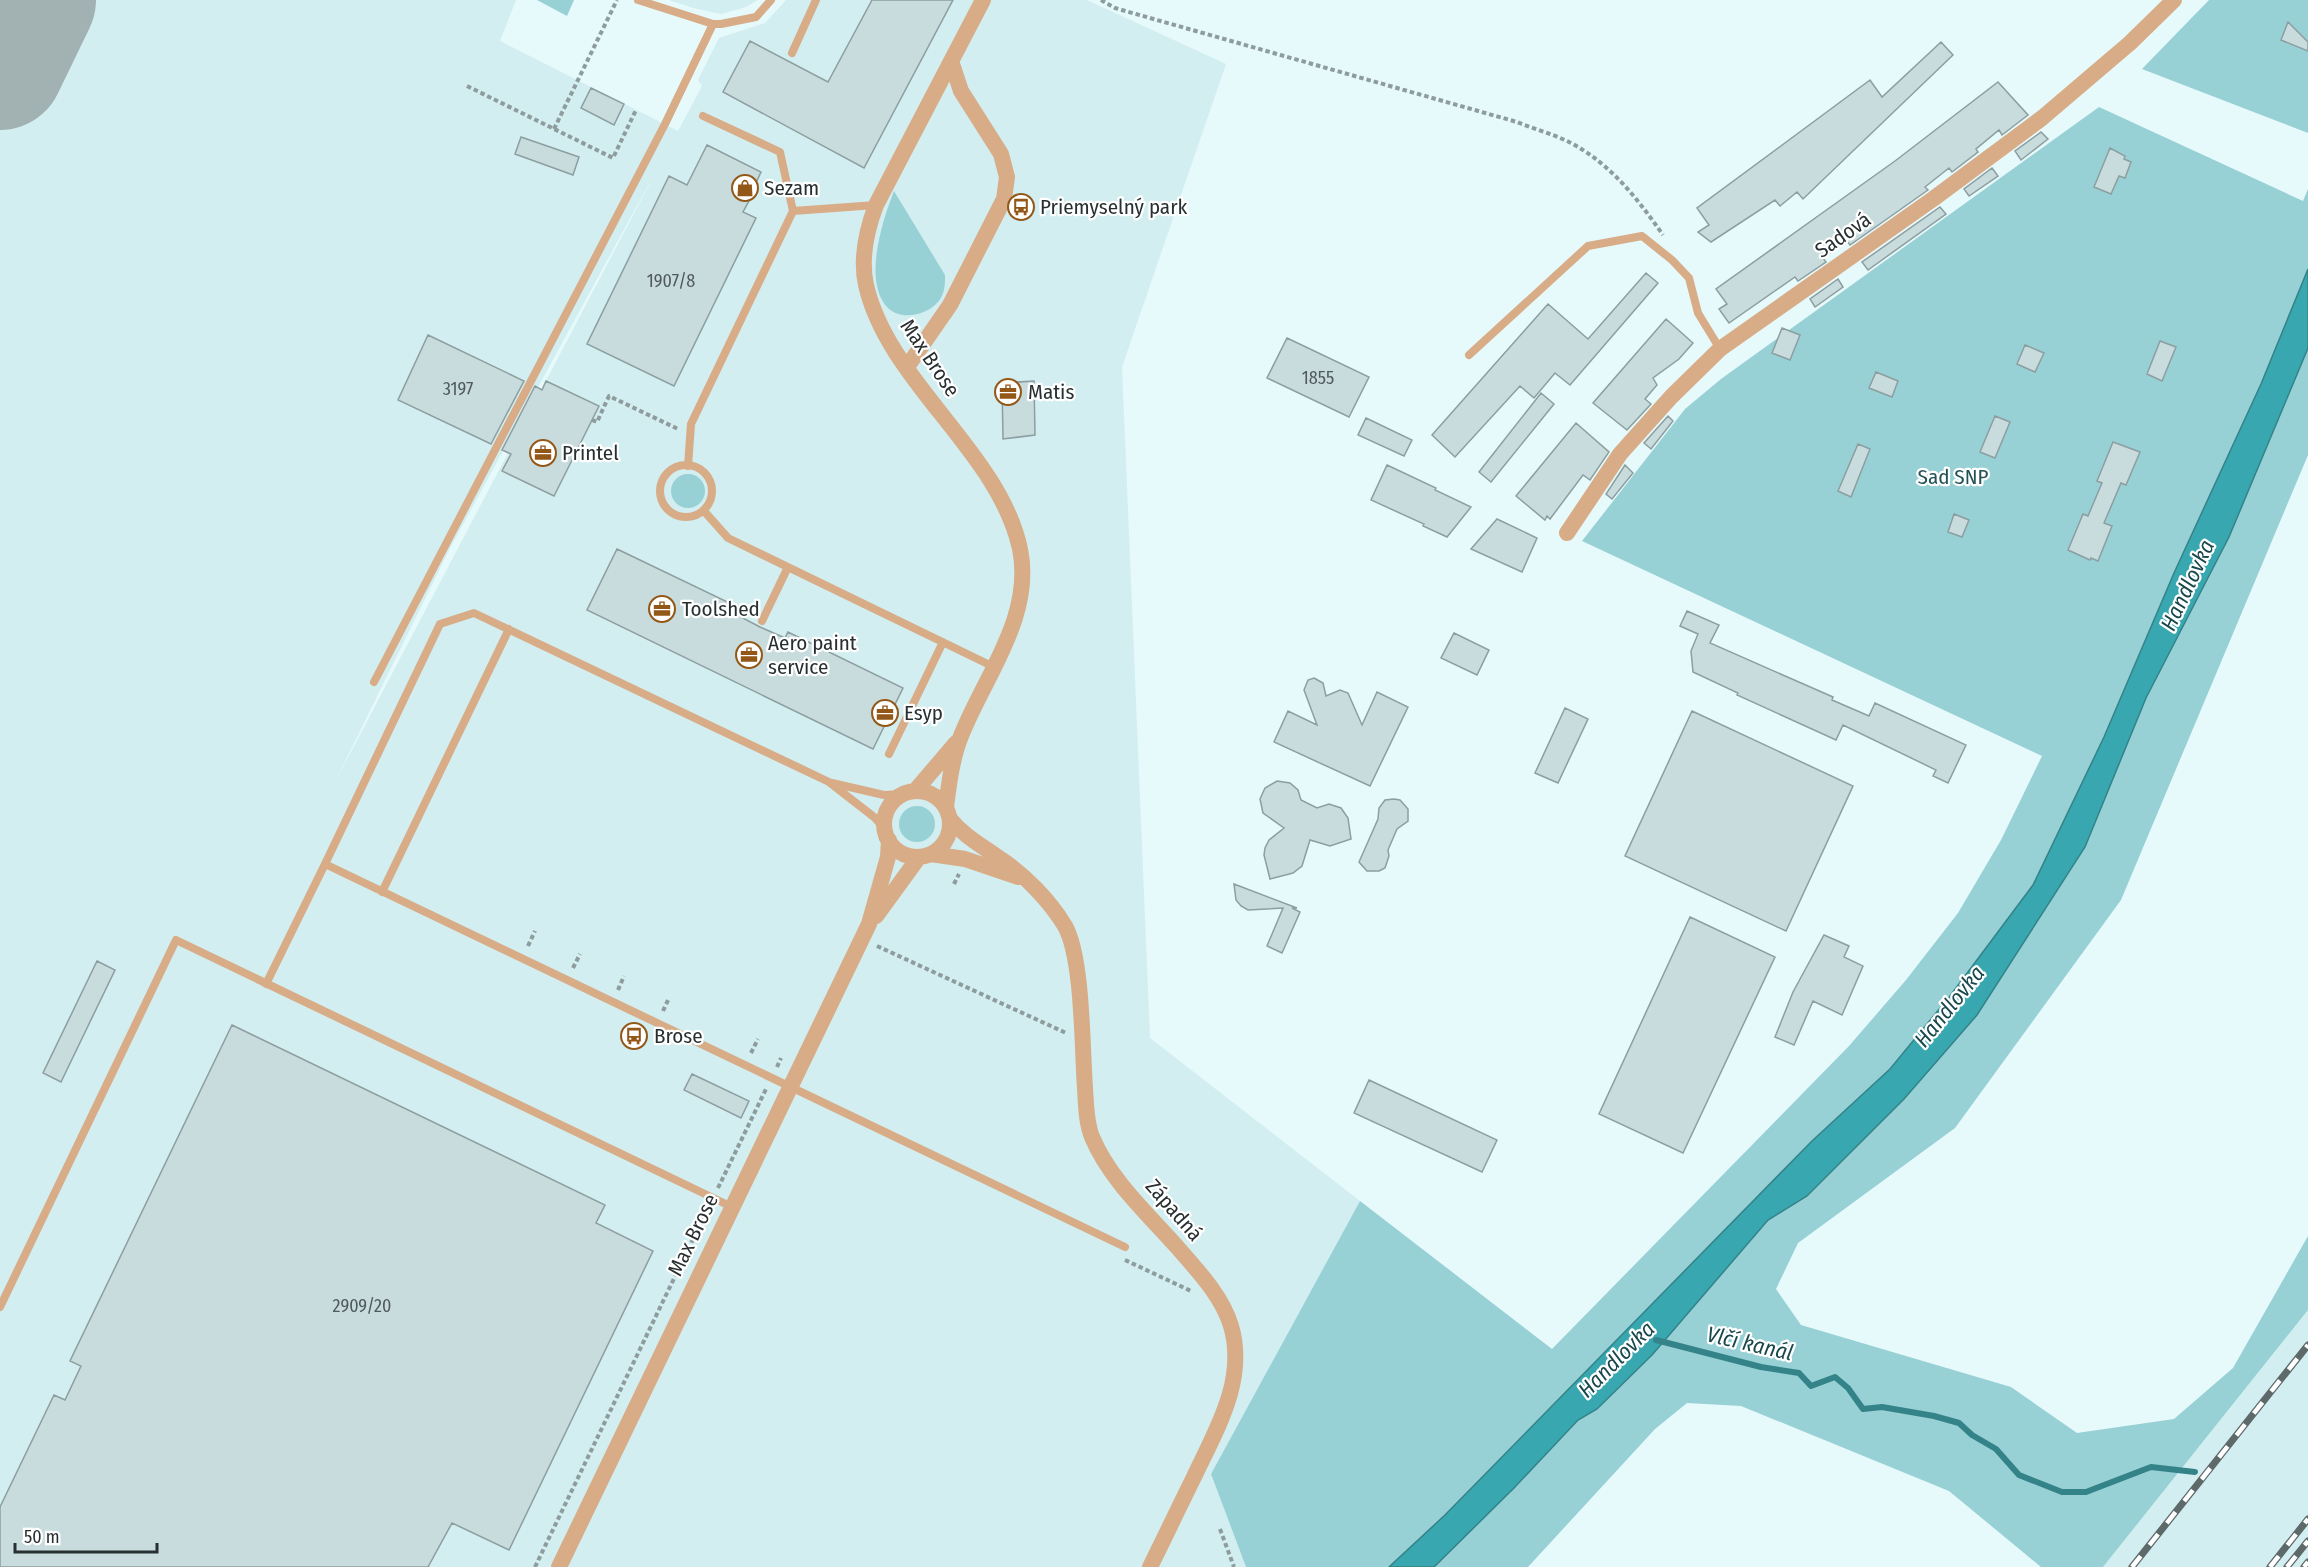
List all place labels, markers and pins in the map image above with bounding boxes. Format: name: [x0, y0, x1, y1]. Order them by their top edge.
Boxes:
shop icon: Sezam: [730, 173, 760, 203]
place label: Sezam: [764, 175, 819, 201]
bus stop icon: Priemyselný park: [1006, 192, 1036, 222]
place label: Priemyselný park: [1040, 194, 1187, 220]
office icon: Matis: [993, 377, 1023, 407]
place label: Matis: [1028, 379, 1074, 405]
office icon: Printel: [528, 438, 558, 468]
place label: Printel: [562, 440, 619, 466]
office icon: Toolshed: [647, 594, 677, 624]
place label: Toolshed: [682, 596, 760, 622]
place label: Aero paint service: [768, 630, 857, 680]
office icon: Aero paint service: [734, 640, 764, 670]
office icon: Esyp: [870, 698, 900, 728]
place label: Esyp: [904, 700, 943, 726]
bus stop icon: Brose: [619, 1021, 649, 1051]
place label: Brose: [654, 1023, 703, 1049]

